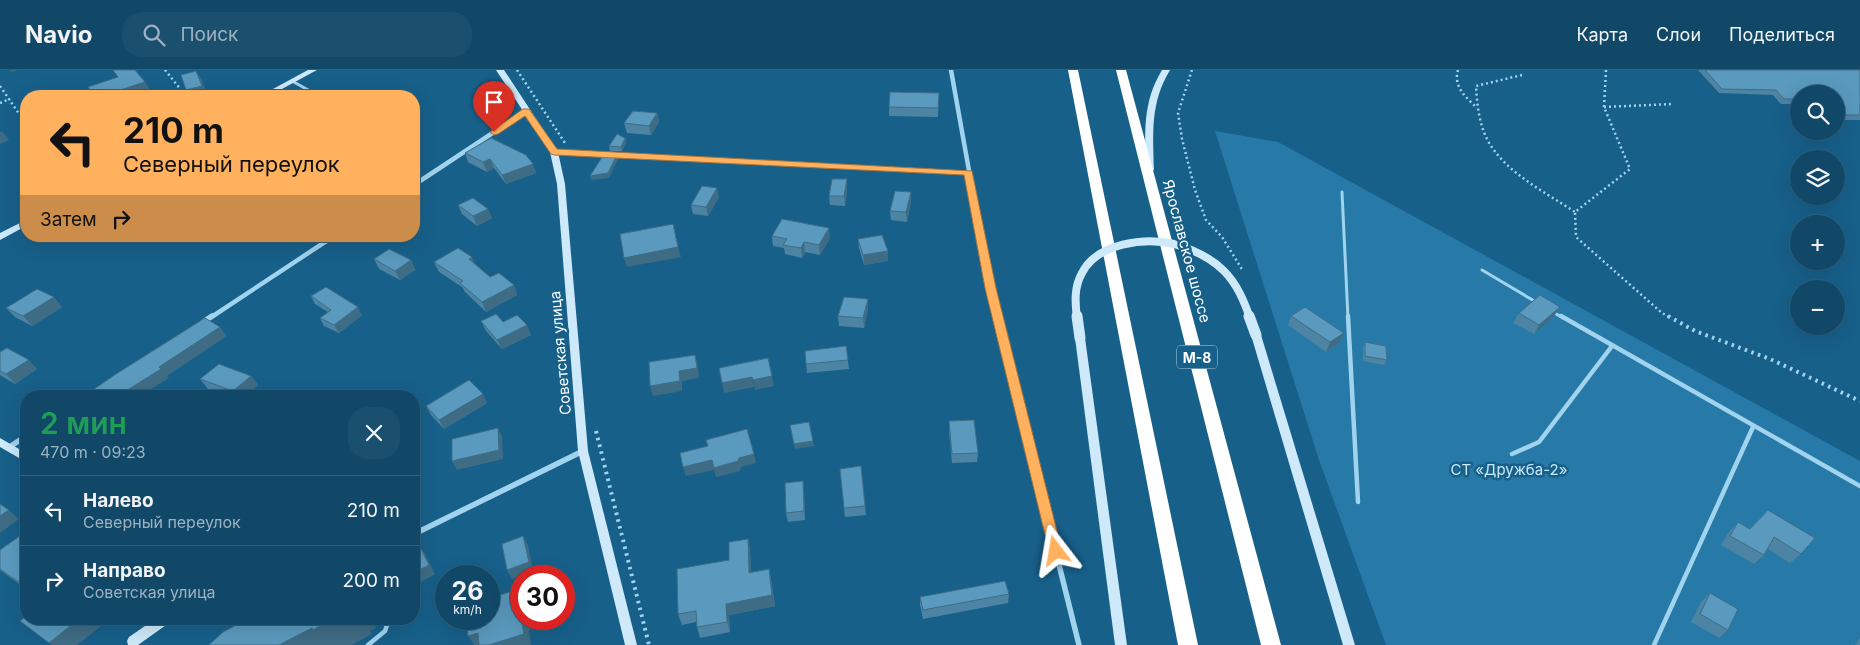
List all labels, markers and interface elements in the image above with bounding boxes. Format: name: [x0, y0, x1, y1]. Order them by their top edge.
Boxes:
search box: [122, 12, 472, 57]
text: Navio: [25, 20, 92, 49]
icon: search: [140, 21, 168, 49]
text: Поиск: [180, 23, 238, 46]
text: Карта: [1576, 24, 1628, 45]
text: Слои: [1656, 24, 1701, 45]
text: Поделиться: [1729, 24, 1835, 45]
pin: [473, 81, 515, 132]
map controls: [1790, 85, 1845, 335]
button: search: [1790, 85, 1845, 140]
icon: arrive: [480, 88, 508, 116]
text: 210 m: [123, 109, 224, 151]
icon: left: [40, 110, 105, 175]
button: layers: [1790, 150, 1845, 205]
text: Северный переулок: [123, 151, 340, 177]
street label: Ярославское шоссе: [1159, 177, 1215, 325]
icon: right: [107, 205, 135, 233]
text: Затем: [40, 208, 97, 231]
button: +: [1790, 215, 1845, 270]
button: −: [1790, 280, 1845, 335]
street label: Советская улица: [545, 290, 575, 416]
road number: М-8: [1177, 346, 1217, 368]
text: 2 мин: [40, 405, 127, 441]
button: close: [348, 407, 400, 459]
text: 470 m · 09:23: [40, 442, 146, 462]
park label: СТ «Дружба-2»: [1451, 460, 1567, 479]
text: Налево: [83, 489, 154, 512]
icon: left: [40, 497, 68, 525]
text: 210 m: [347, 499, 400, 522]
text: Северный переулок: [83, 512, 241, 532]
position arrow: [1029, 524, 1081, 576]
text: Направо: [83, 559, 166, 582]
speed limit sign: 30: [510, 565, 575, 630]
icon: right: [40, 567, 68, 595]
text: 200 m: [342, 569, 400, 592]
text: 26: [452, 576, 483, 606]
text: Советская улица: [83, 582, 215, 602]
text: km/h: [453, 602, 482, 617]

